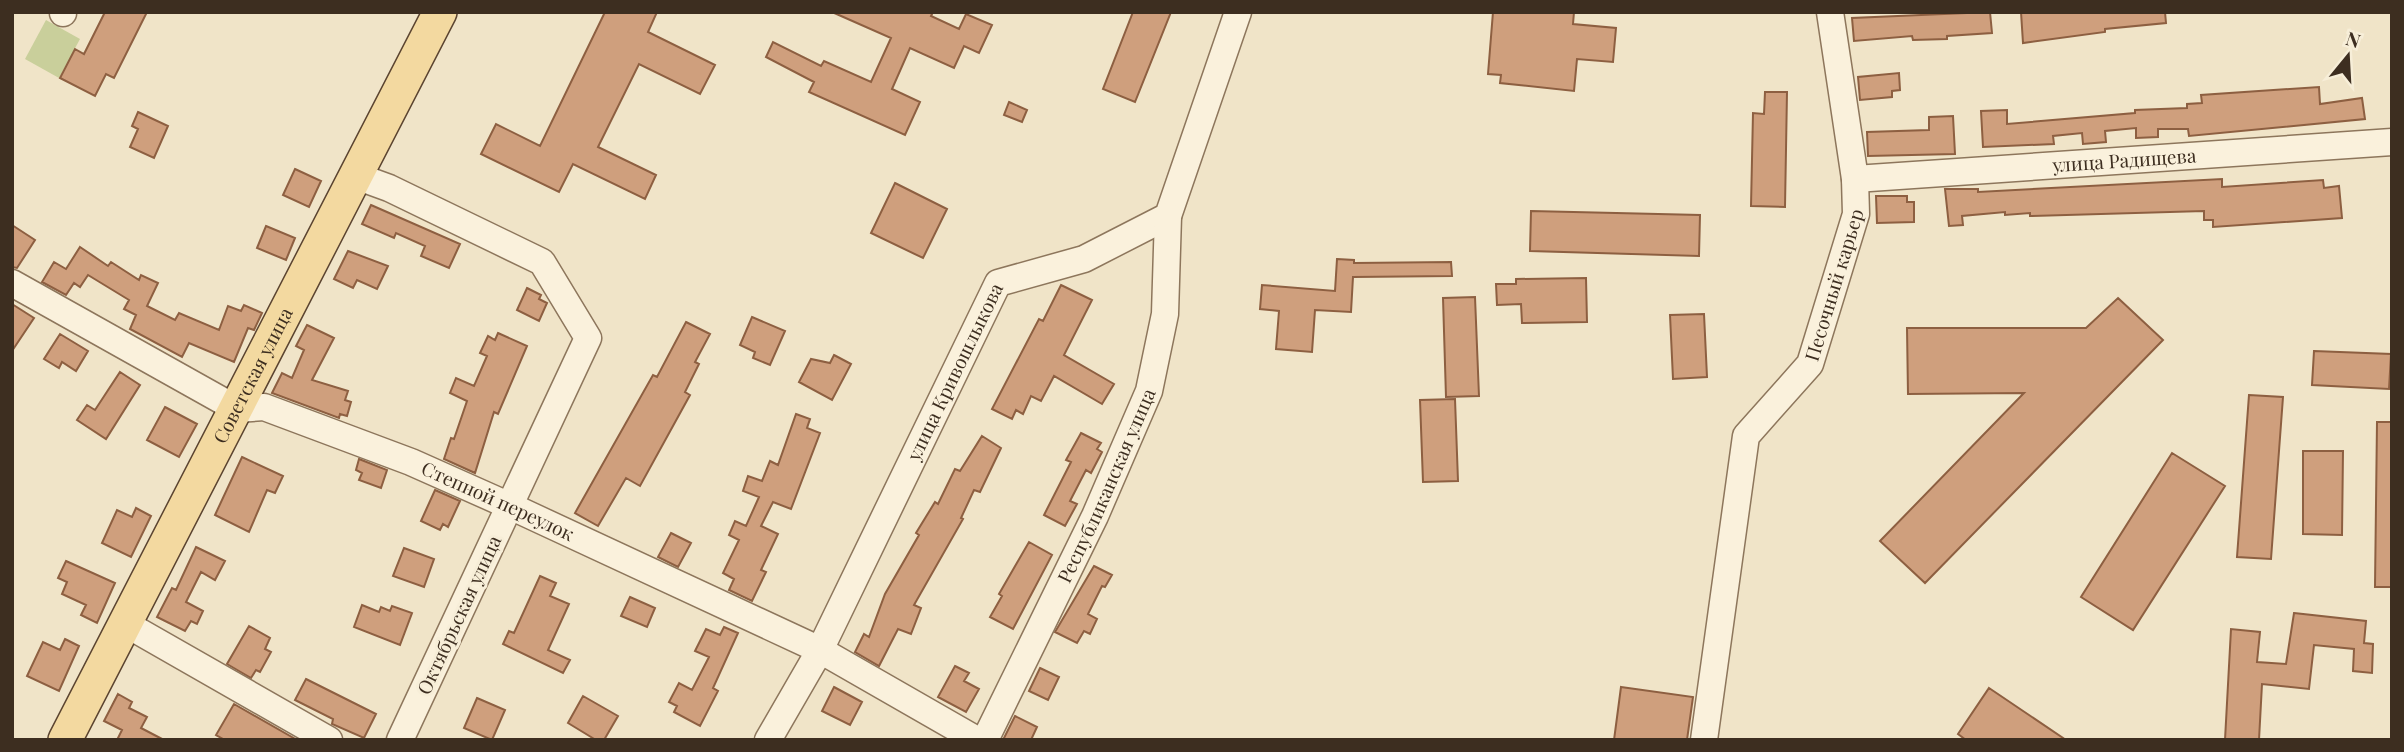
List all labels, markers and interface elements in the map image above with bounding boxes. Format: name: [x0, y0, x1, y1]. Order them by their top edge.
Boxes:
north arrow: [2313, 21, 2383, 91]
text: N: [2343, 24, 2364, 53]
street label: улица Радищева: [2051, 141, 2197, 177]
street label: Песочный карьер: [1798, 205, 1869, 364]
street label: улица Кривошлыкова: [899, 278, 1008, 466]
street label: Советская улица: [206, 302, 298, 448]
street label: Республиканская улица: [1050, 383, 1161, 587]
street label: Степной переулок: [418, 454, 579, 546]
street label: Октябрьская улица: [410, 530, 507, 698]

